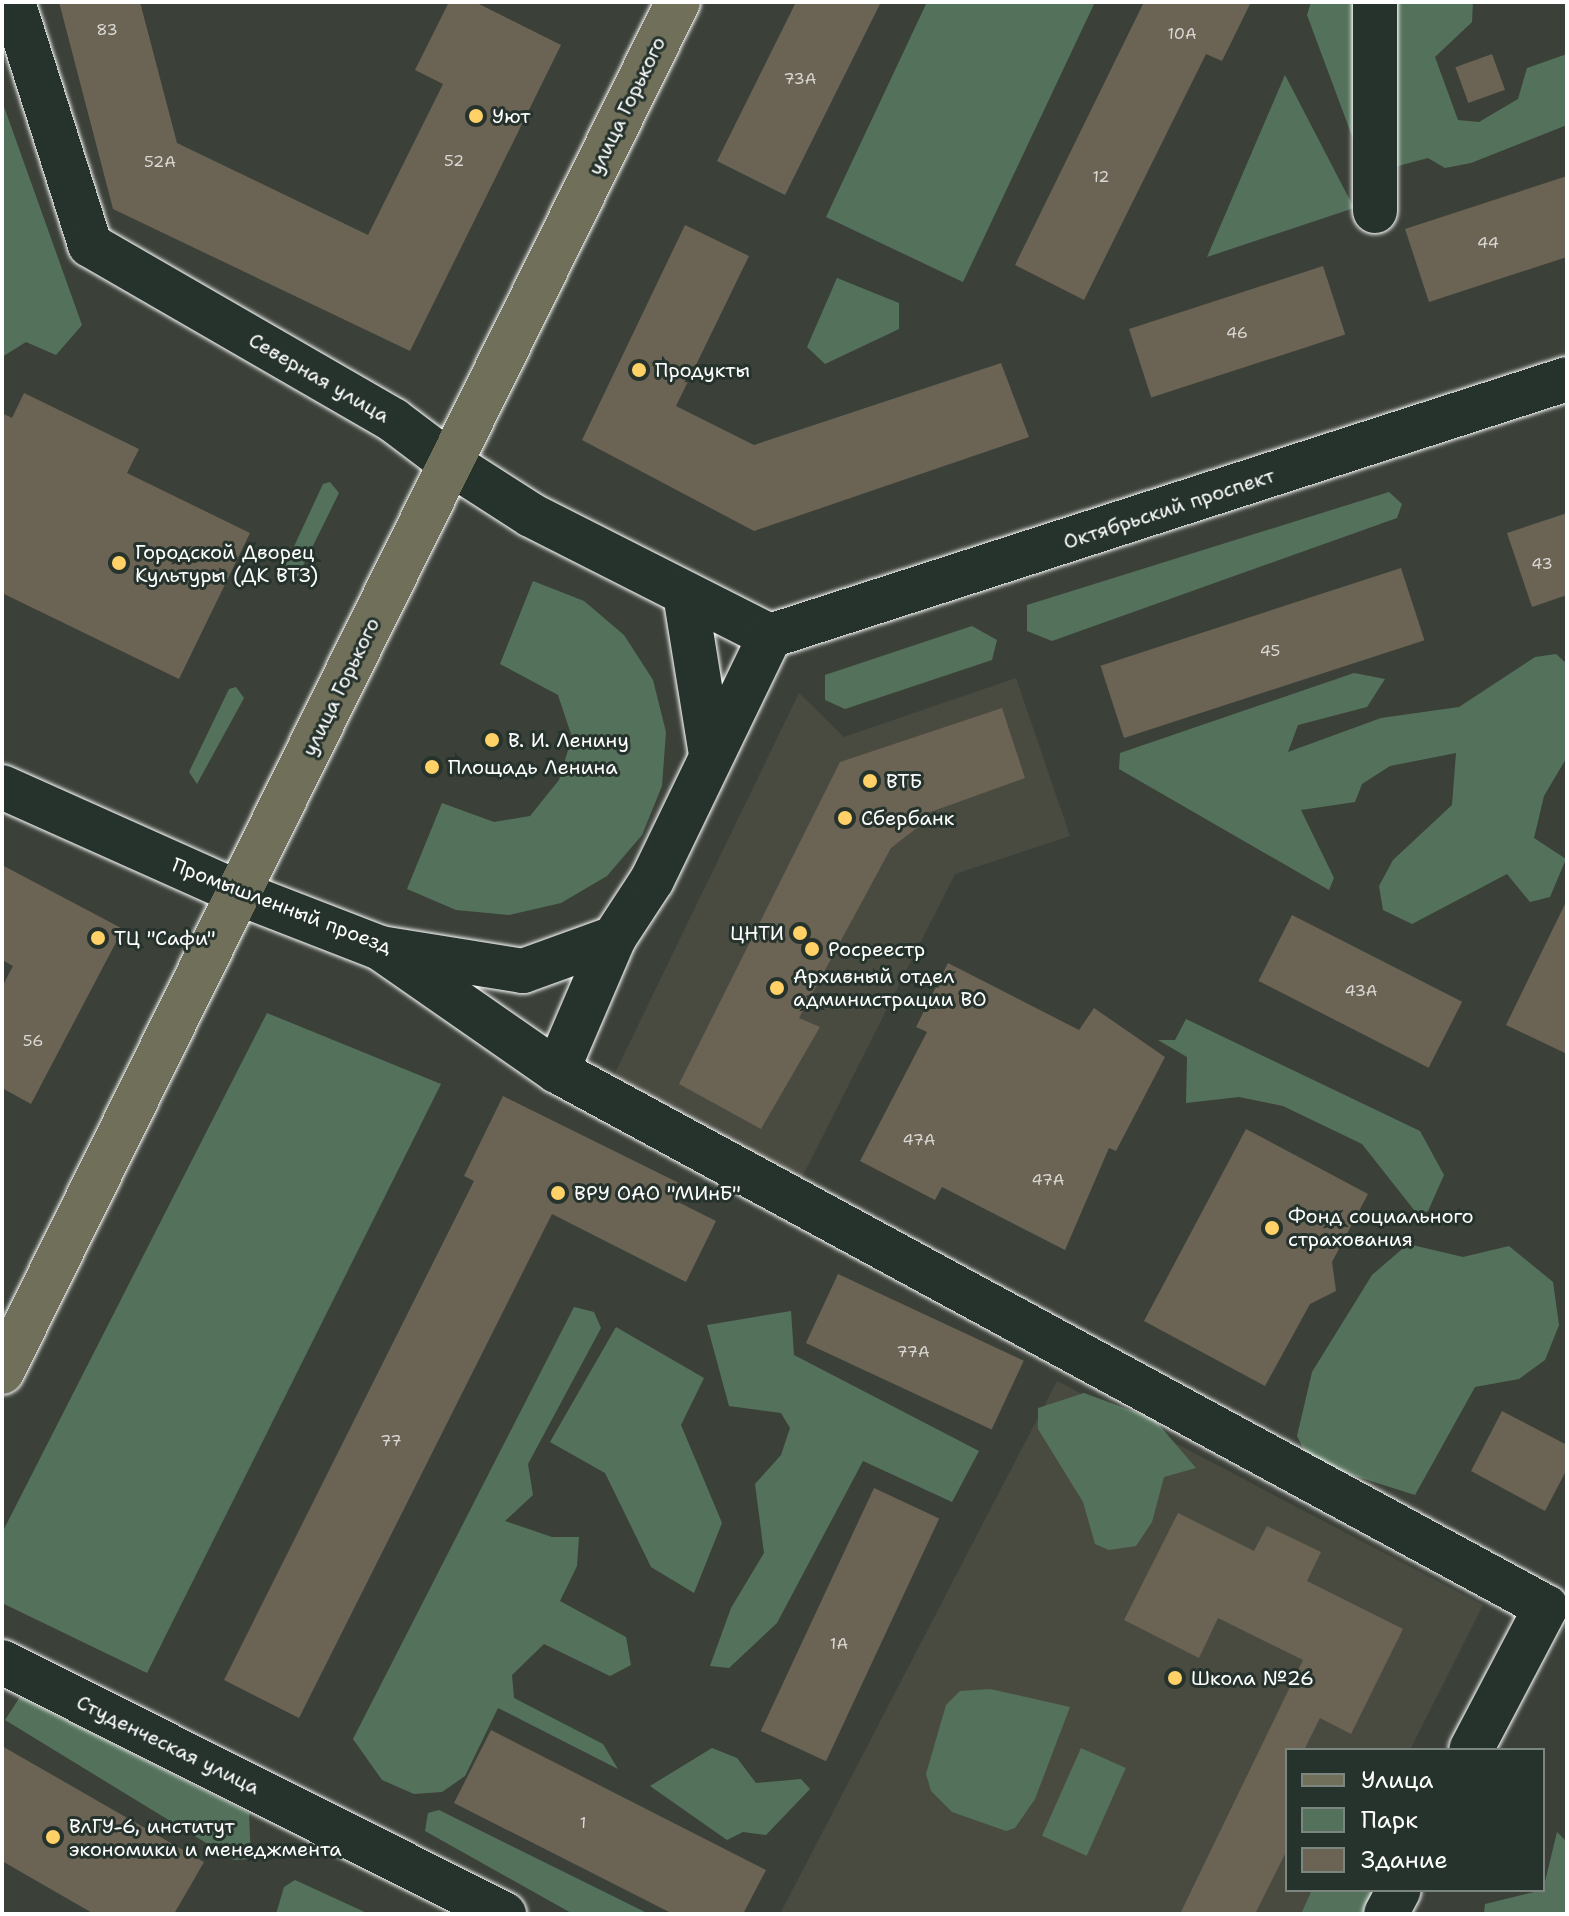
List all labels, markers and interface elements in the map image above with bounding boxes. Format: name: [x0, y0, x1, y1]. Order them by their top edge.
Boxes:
house number: 83: [96, 20, 118, 40]
house number: 10А: [1167, 24, 1197, 44]
street label: улица Горького: [583, 33, 671, 179]
house number: 73А: [784, 69, 816, 89]
place label: Уют: [492, 104, 530, 128]
marker: Уют: [467, 107, 485, 125]
house number: 52: [444, 151, 464, 171]
house number: 52А: [144, 152, 176, 172]
house number: 12: [1092, 167, 1110, 187]
house number: 44: [1477, 233, 1499, 253]
house number: 46: [1226, 323, 1248, 343]
street label: Северная улица: [244, 328, 394, 428]
place label: Продукты: [655, 358, 750, 382]
marker: Продукты: [630, 361, 648, 379]
street label: Октябрьский проспект: [1060, 463, 1278, 555]
place label: Городской Дворец Культуры (ДК ВТЗ): [135, 540, 318, 587]
marker: Городской Дворец Культуры (ДК ВТЗ): [110, 554, 128, 572]
house number: 43: [1531, 554, 1553, 574]
street label: улица Горького: [297, 614, 385, 760]
house number: 45: [1260, 641, 1280, 661]
place label: В. И. Ленину: [508, 728, 629, 752]
marker: В. И. Ленину: [483, 731, 501, 749]
place label: Площадь Ленина: [448, 755, 618, 779]
marker: Площадь Ленина: [423, 758, 441, 776]
place label: ВТБ: [886, 769, 922, 793]
marker: ВТБ: [861, 772, 879, 790]
place label: Сбербанк: [861, 806, 954, 830]
marker: Сбербанк: [836, 809, 854, 827]
street label: Промышленный проезд: [169, 853, 395, 959]
place label: ЦНТИ: [730, 921, 784, 945]
marker: ЦНТИ: [791, 924, 809, 942]
place label: ТЦ "Сафи": [114, 926, 216, 950]
marker: ТЦ "Сафи": [89, 929, 107, 947]
place label: Росреестр: [828, 937, 925, 961]
marker: Росреестр: [803, 940, 821, 958]
place label: Архивный отдел администрации ВО: [793, 964, 987, 1011]
marker: Архивный отдел администрации ВО: [768, 979, 786, 997]
house number: 43А: [1345, 981, 1377, 1001]
house number: 56: [23, 1031, 43, 1051]
house number: 47А: [903, 1130, 935, 1150]
house number: 47А: [1032, 1170, 1064, 1190]
place label: ВРУ ОАО "МИнБ": [574, 1181, 741, 1205]
marker: ВРУ ОАО "МИнБ": [549, 1184, 567, 1202]
place label: Фонд социального страхования: [1288, 1204, 1474, 1251]
marker: Фонд социального страхования: [1263, 1219, 1281, 1237]
house number: 77А: [896, 1342, 930, 1362]
house number: 77: [380, 1431, 402, 1451]
house number: 1А: [830, 1634, 848, 1654]
place label: Школа №26: [1191, 1666, 1314, 1690]
marker: Школа №26: [1166, 1669, 1184, 1687]
street label: Студенческая улица: [73, 1690, 263, 1800]
legend: [1285, 1748, 1545, 1892]
text: Улица: [1361, 1764, 1434, 1796]
text: Парк: [1361, 1804, 1418, 1836]
house number: 1: [580, 1813, 586, 1833]
place label: ВлГУ-6, институт экономики и менеджмента: [69, 1814, 342, 1861]
marker: ВлГУ-6, институт экономики и менеджмента: [44, 1828, 62, 1846]
text: Здание: [1361, 1844, 1448, 1876]

